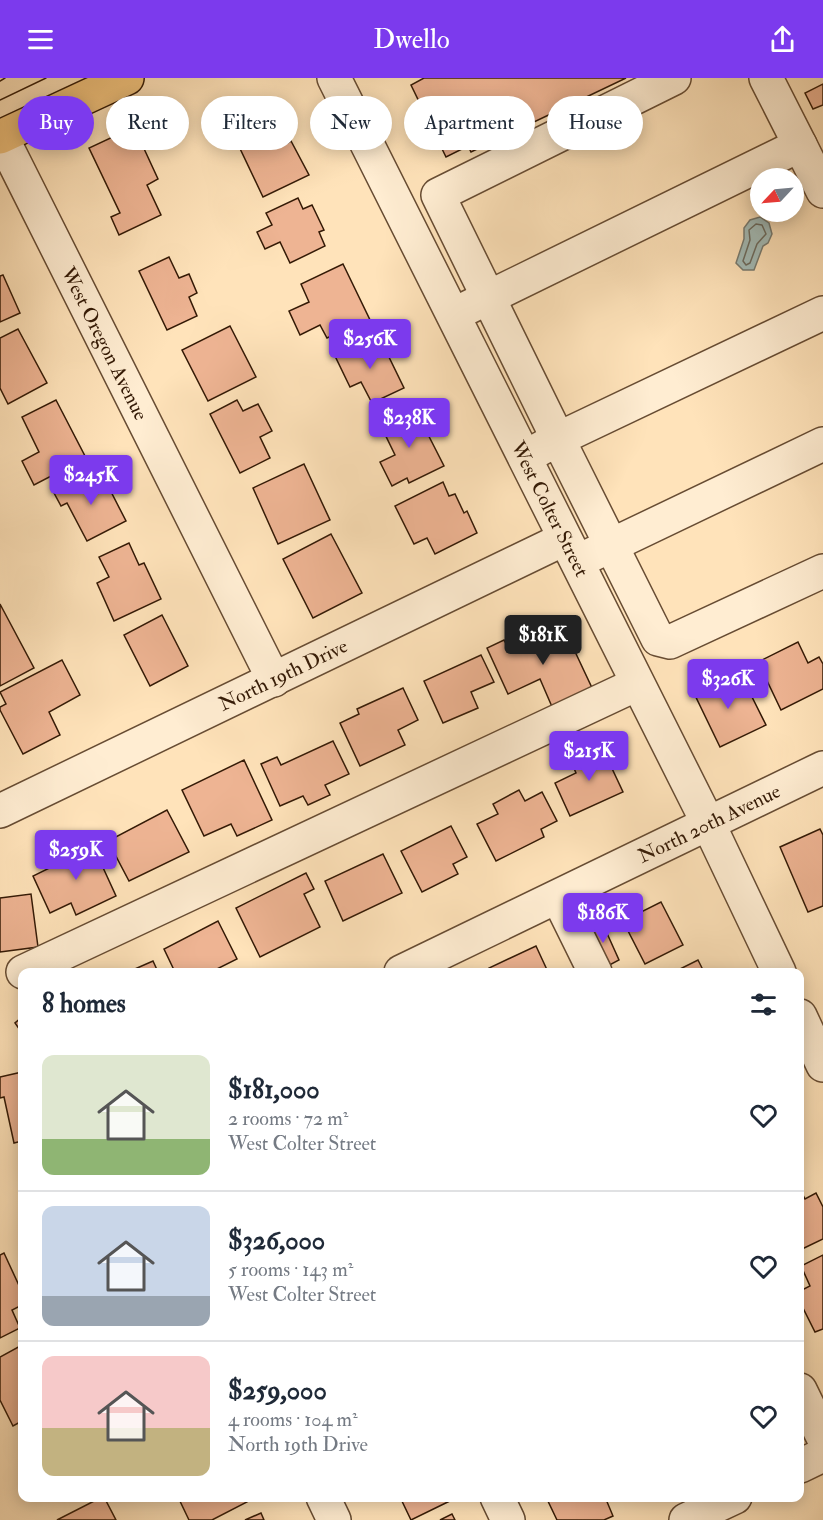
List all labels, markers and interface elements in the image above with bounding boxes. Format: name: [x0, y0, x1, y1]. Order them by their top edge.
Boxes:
icon: menu: [24, 23, 57, 56]
text: Dwello: [373, 23, 450, 56]
icon: share: [766, 23, 799, 56]
chip: Buy: [18, 96, 94, 150]
chip: Rent: [106, 96, 189, 150]
chip: Filters: [201, 96, 298, 150]
chip: New: [310, 96, 392, 150]
chip: Apartment: [404, 96, 535, 150]
chip: House: [547, 96, 643, 150]
north arrow: [750, 168, 804, 222]
map controls: [750, 168, 804, 222]
street label: West Oregon Avenue: [55, 262, 154, 424]
pin: $256K: [328, 319, 412, 370]
text: $256K: [343, 326, 397, 351]
pin: $238K: [367, 398, 451, 449]
text: $238K: [383, 405, 435, 430]
street label: West Colter Street: [505, 436, 594, 581]
pin: $245K: [49, 455, 133, 506]
text: $245K: [63, 462, 119, 487]
pin: $181K: [501, 615, 585, 666]
text: $181K: [519, 622, 567, 647]
street label: North 19th Drive: [215, 633, 352, 717]
pin: $326K: [686, 659, 770, 710]
text: $326K: [701, 666, 755, 691]
pin: $215K: [547, 731, 631, 782]
text: $215K: [563, 738, 615, 763]
street label: North 20th Avenue: [634, 779, 784, 869]
pin: $259K: [34, 830, 118, 881]
text: $259K: [49, 837, 103, 862]
pin: $186K: [561, 893, 645, 944]
text: $186K: [577, 900, 629, 925]
text: 8 homes: [42, 988, 126, 1020]
icon: filters: [747, 988, 780, 1021]
text: $181,000: [228, 1074, 320, 1106]
icon: home: [90, 1079, 162, 1151]
icon: heart: [747, 1099, 780, 1132]
text: 2 rooms · 72 m²: [228, 1106, 348, 1131]
text: West Colter Street: [228, 1131, 376, 1156]
text: $326,000: [228, 1225, 325, 1257]
icon: home: [90, 1230, 162, 1302]
icon: heart: [747, 1250, 780, 1283]
text: 5 rooms · 143 m²: [228, 1257, 353, 1282]
text: West Colter Street: [228, 1282, 376, 1307]
text: $259,000: [228, 1375, 327, 1407]
icon: home: [90, 1380, 162, 1452]
icon: heart: [747, 1400, 780, 1433]
text: 4 rooms · 104 m²: [228, 1407, 358, 1432]
text: North 19th Drive: [228, 1432, 368, 1457]

